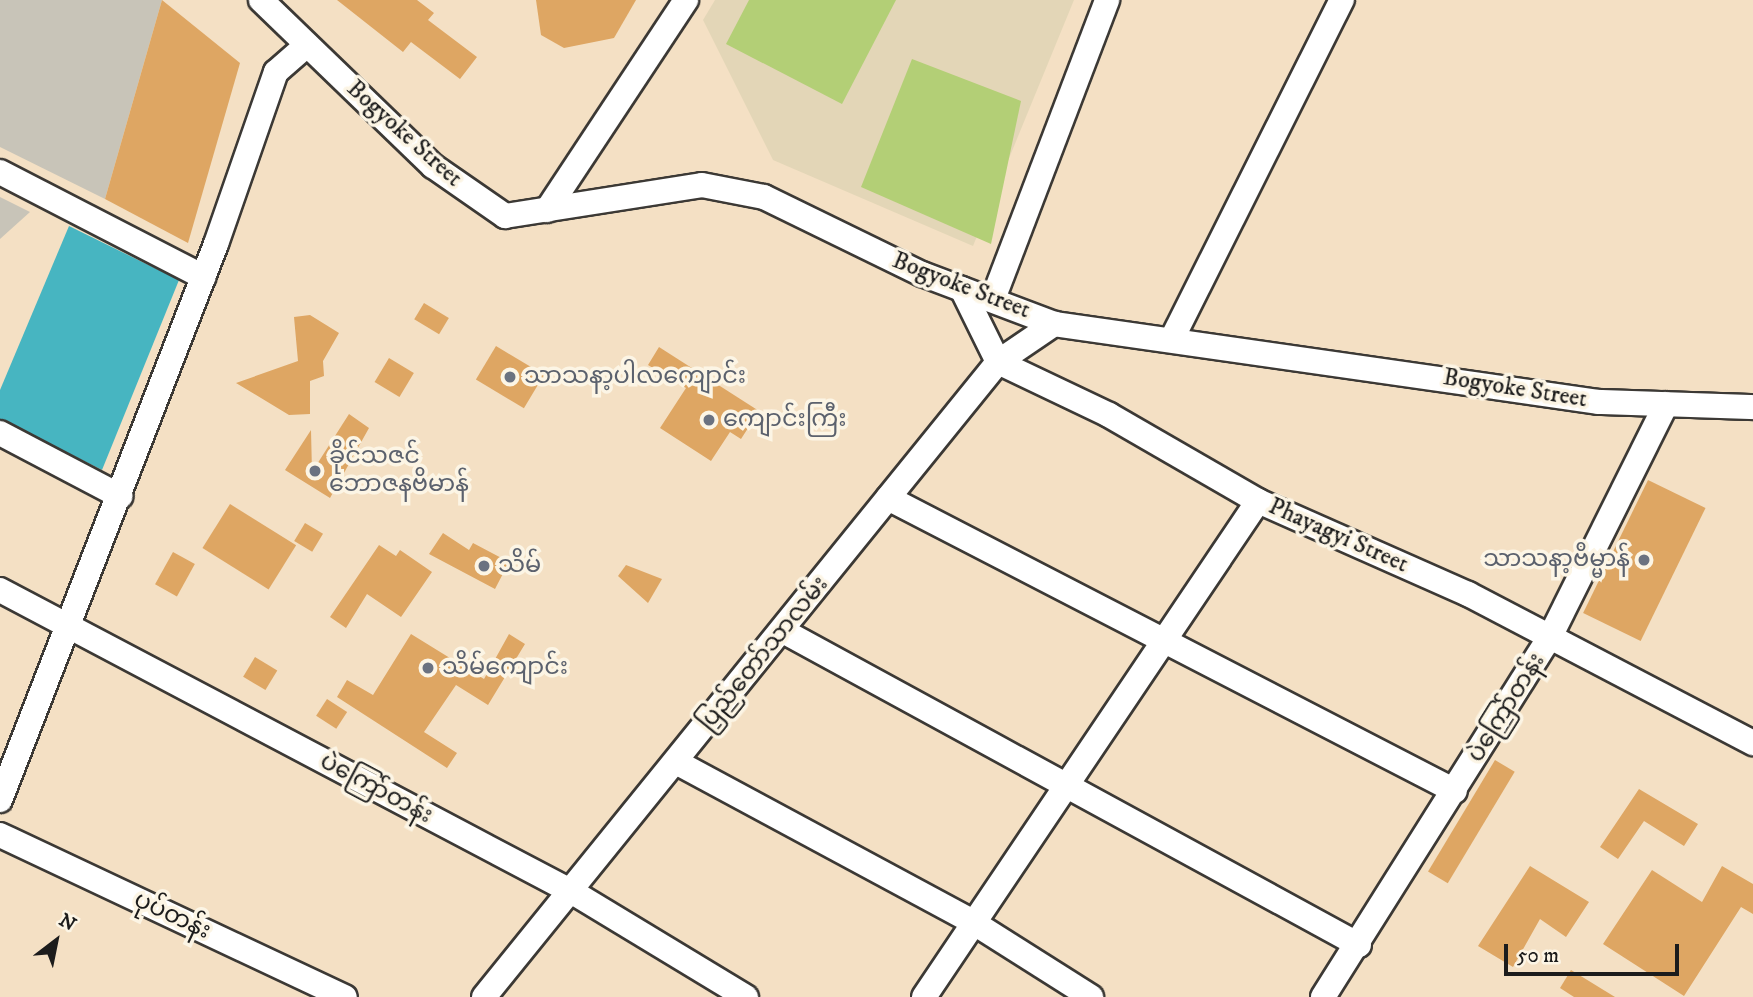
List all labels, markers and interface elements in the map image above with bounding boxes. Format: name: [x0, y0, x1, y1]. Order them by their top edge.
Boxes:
street label: Bogyoke Street: [340, 75, 468, 193]
street label: Bogyoke Street: [888, 247, 1034, 325]
place label: သာသနာ့ပါလကျောင်း: [524, 363, 746, 391]
street label: Bogyoke Street: [1441, 363, 1589, 415]
marker: သာသနာ့ပါလကျောင်း: [502, 369, 518, 385]
place label: ကျောင်းကြီး: [723, 406, 847, 434]
marker: ကျောင်းကြီး: [701, 412, 717, 428]
place label: ခိုင်သဇင် ဘောဇနဗိမာန်: [329, 443, 469, 499]
marker: ခိုင်သဇင် ဘောဇနဗိမာန်: [307, 463, 323, 479]
street label: Phayagyi Street: [1264, 492, 1412, 580]
place label: သာသနာ့ဗိမ္မာန်: [1483, 546, 1630, 574]
place label: သိမ်: [498, 552, 541, 580]
marker: သာသနာ့ဗိမ္မာန်: [1636, 552, 1652, 568]
marker: သိမ်: [476, 558, 492, 574]
street label: ပြည်တော်သာလမ်း: [693, 571, 835, 737]
street label: ပဲကြော်တန်း: [1462, 648, 1552, 768]
place label: သိမ်ကျောင်း: [442, 654, 568, 682]
marker: သိမ်ကျောင်း: [420, 660, 436, 676]
street label: ပဲကြော်တန်း: [315, 747, 437, 831]
street label: ပုပ်တန်း: [129, 886, 215, 946]
north arrow: [21, 906, 91, 976]
text: N: [55, 909, 80, 937]
scale bar: [1508, 930, 1683, 974]
text: 50 m: [1517, 943, 1559, 969]

